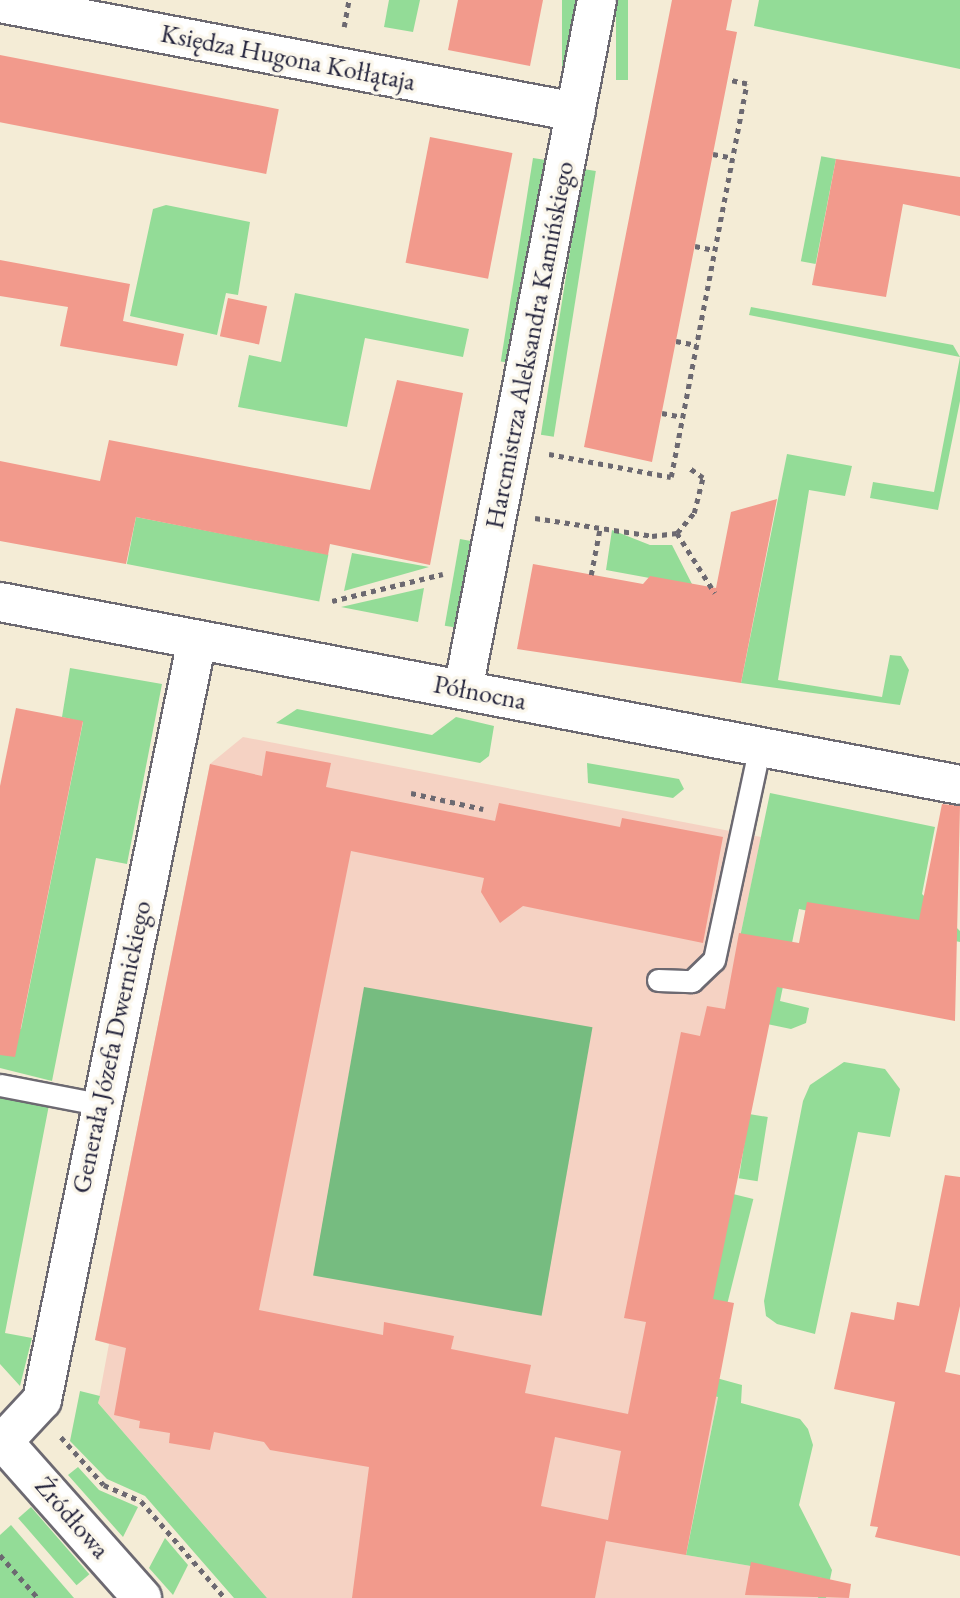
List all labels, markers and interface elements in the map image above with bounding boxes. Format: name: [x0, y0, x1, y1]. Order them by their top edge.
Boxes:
street label: Księdza Hugona Kołłątaja: [158, 18, 418, 98]
street label: Harcmistrza Aleksandra Kamińskiego: [479, 159, 581, 531]
street label: Północna: [431, 669, 529, 717]
street label: Generała Józefa Dwernickiego: [66, 898, 158, 1196]
street label: Źródłowa: [28, 1471, 116, 1565]

